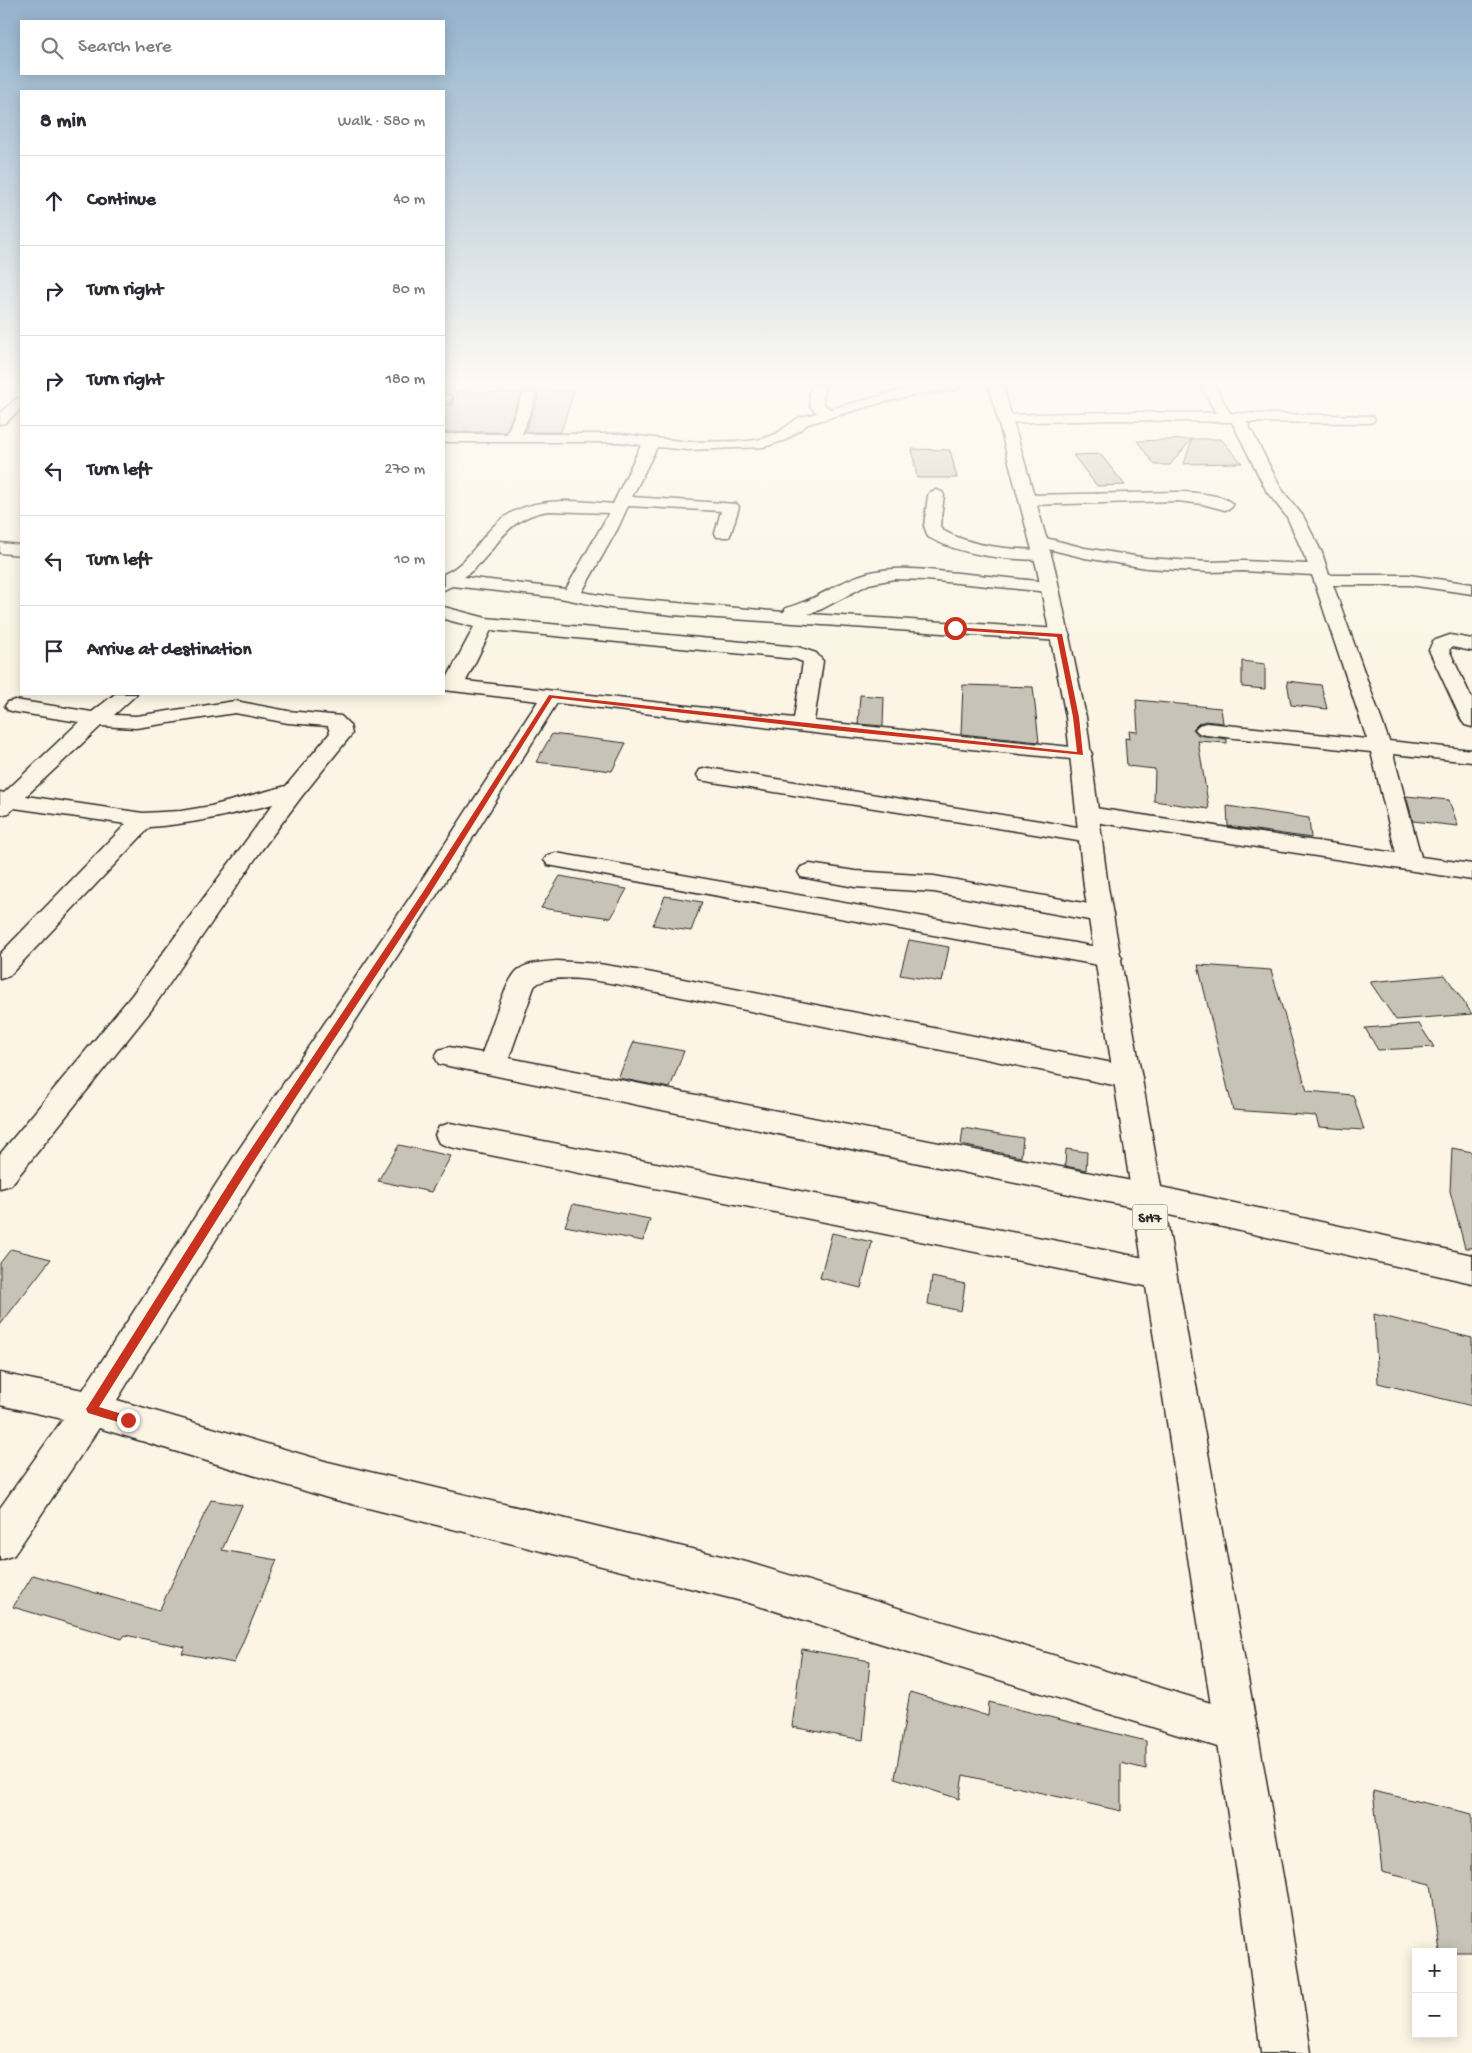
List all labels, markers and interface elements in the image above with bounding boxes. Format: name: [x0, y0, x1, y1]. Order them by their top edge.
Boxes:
search box: [20, 20, 445, 75]
icon: search: [38, 34, 66, 62]
text: Search here: [78, 36, 172, 59]
text: 8 min: [40, 110, 86, 135]
text: Walk · 580 m: [338, 113, 425, 132]
icon: ahead: [40, 187, 68, 215]
text: Continue: [87, 189, 156, 212]
text: 40 m: [393, 191, 425, 210]
icon: right: [40, 277, 68, 305]
text: Turn right: [87, 279, 163, 302]
text: 80 m: [392, 281, 425, 300]
icon: right: [40, 367, 68, 395]
text: Turn right: [87, 369, 163, 392]
text: 180 m: [386, 371, 425, 390]
icon: left: [40, 457, 68, 485]
text: Turn left: [87, 459, 151, 482]
text: 270 m: [385, 461, 425, 480]
icon: left: [40, 547, 68, 575]
text: Turn left: [87, 549, 151, 572]
text: 10 m: [394, 551, 425, 570]
route start: [944, 617, 967, 640]
icon: arrive: [40, 637, 68, 665]
text: Arrive at destination: [87, 639, 251, 662]
road number: SH7: [1132, 1204, 1168, 1230]
route end: [117, 1409, 140, 1432]
map controls: [1412, 1948, 1457, 2038]
button: +: [1412, 1948, 1457, 1993]
button: −: [1412, 1993, 1457, 2038]

